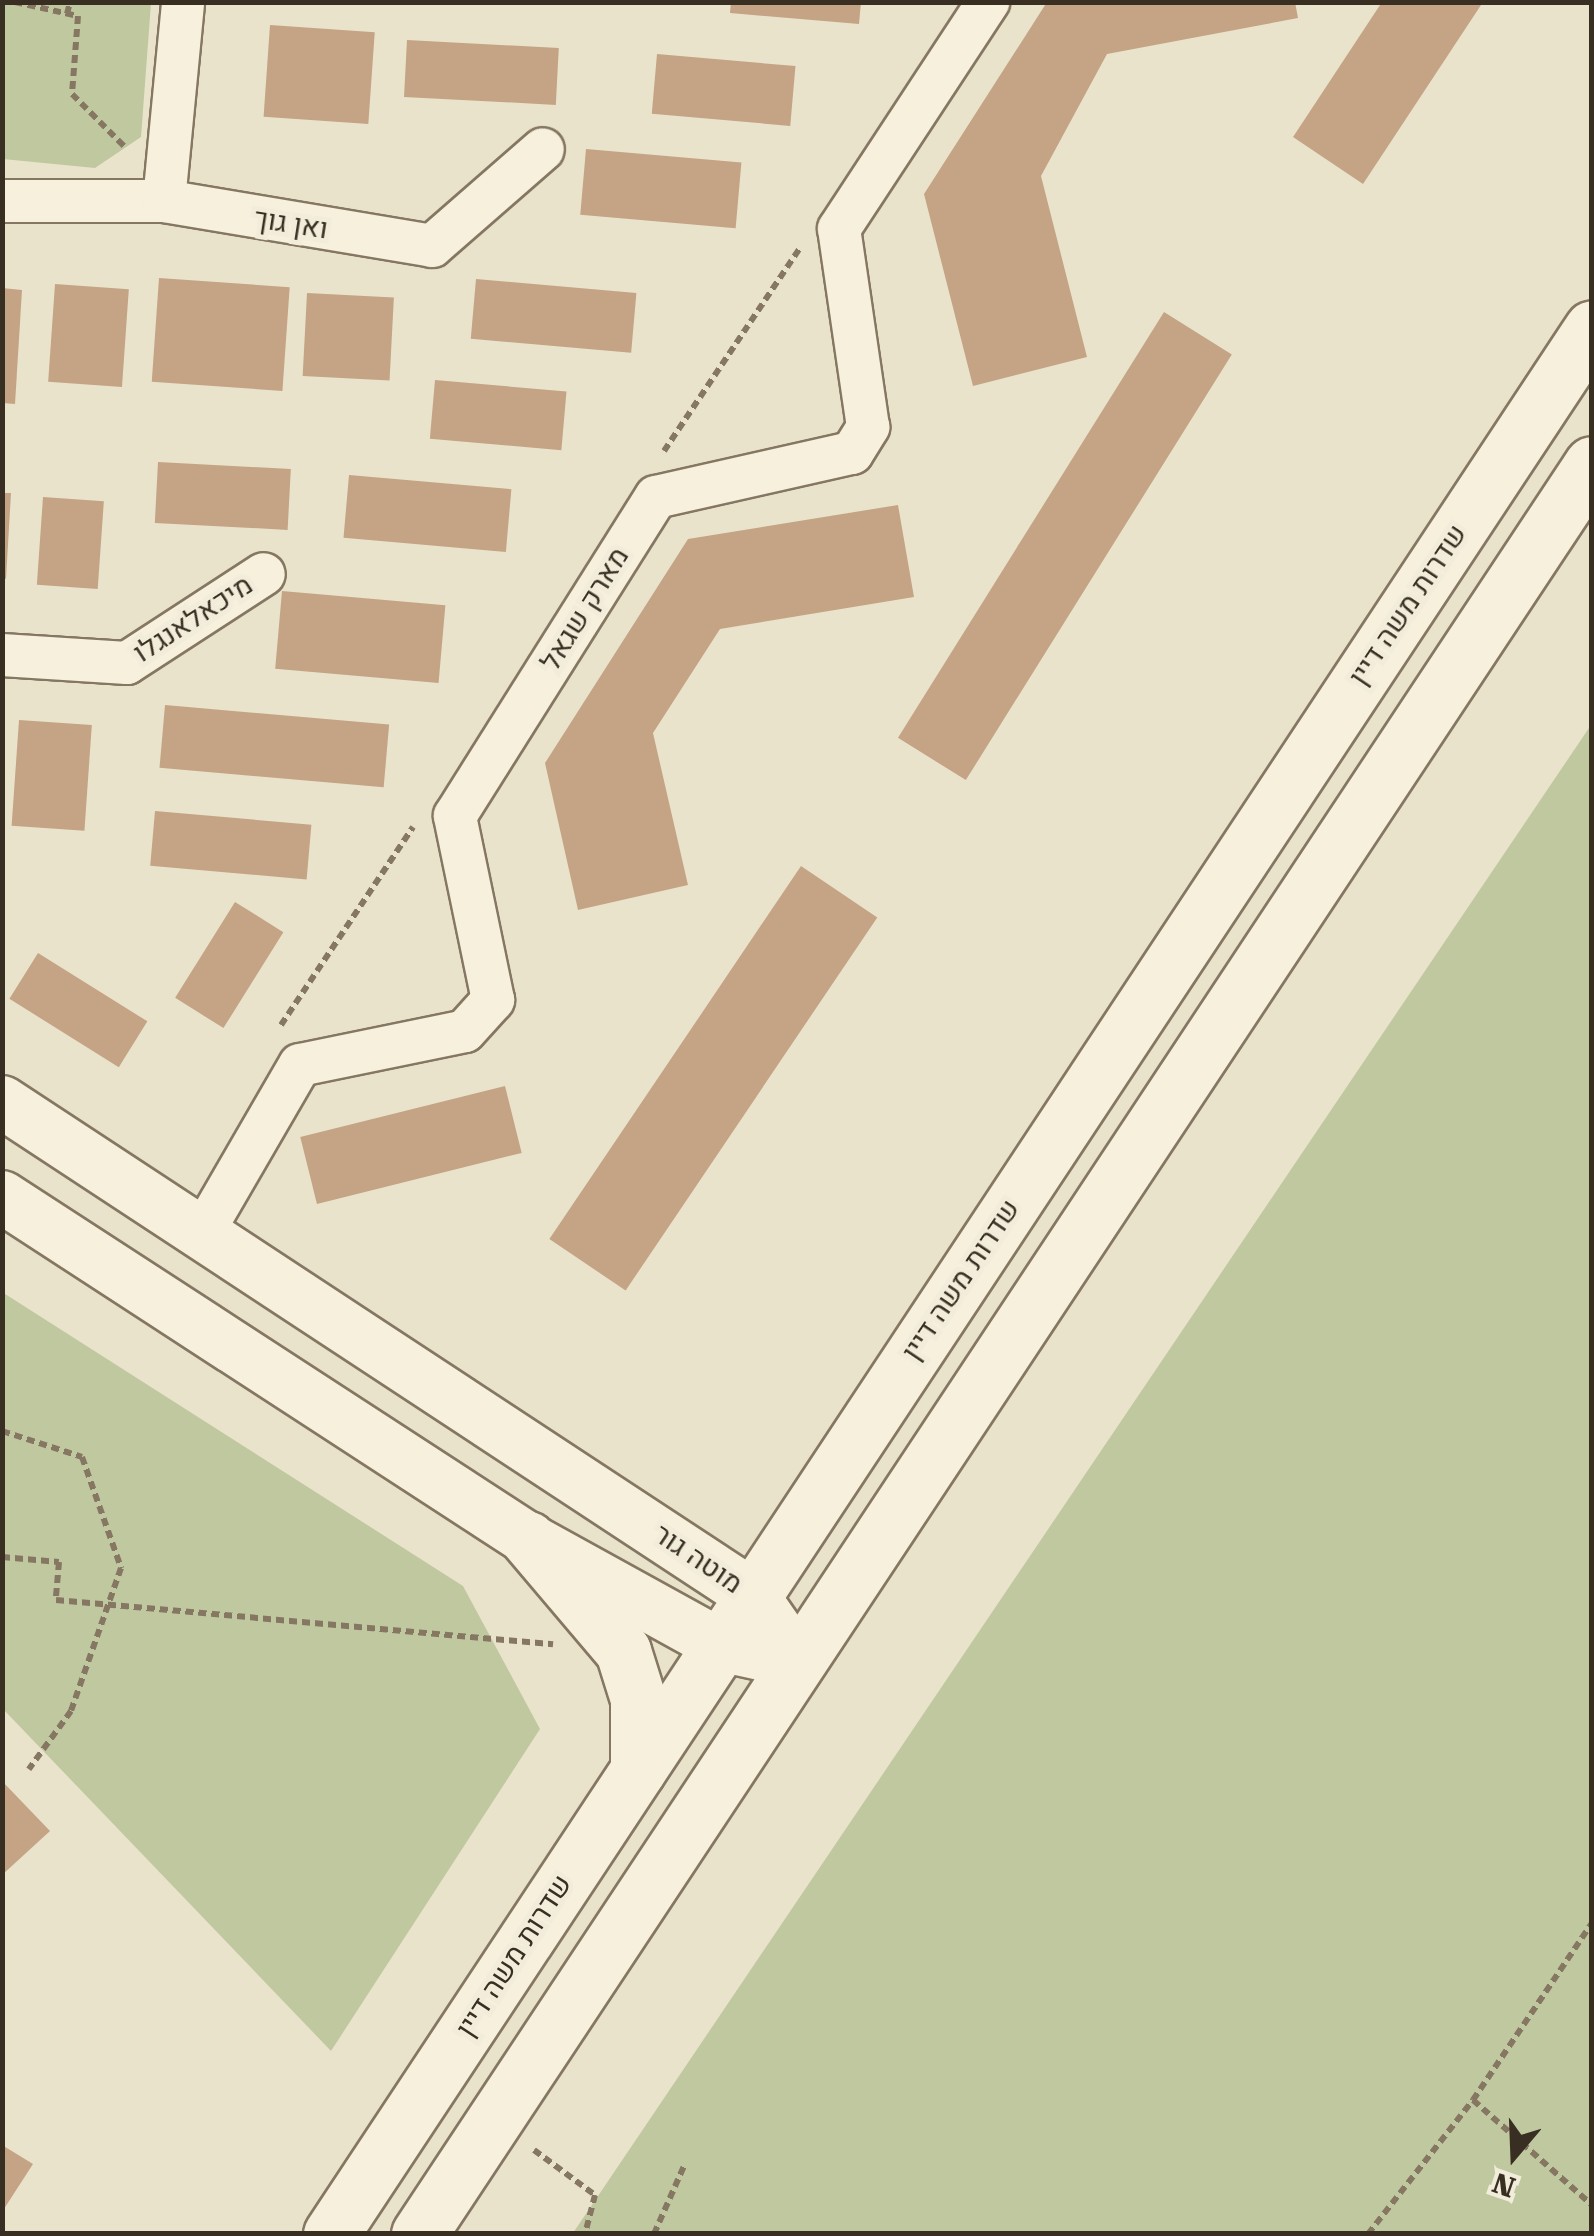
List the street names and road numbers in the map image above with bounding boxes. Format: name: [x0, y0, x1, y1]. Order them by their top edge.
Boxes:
street label: ואן גוך: [252, 202, 330, 246]
street label: שדרות משה דיין: [1342, 518, 1474, 692]
street label: מארק שגאל: [534, 541, 636, 677]
street label: מיכאלאנגלו: [127, 568, 259, 670]
street label: שדרות משה דיין: [895, 1193, 1027, 1367]
street label: מוטה גור: [647, 1517, 749, 1601]
street label: שדרות משה דיין: [449, 1869, 579, 2043]

